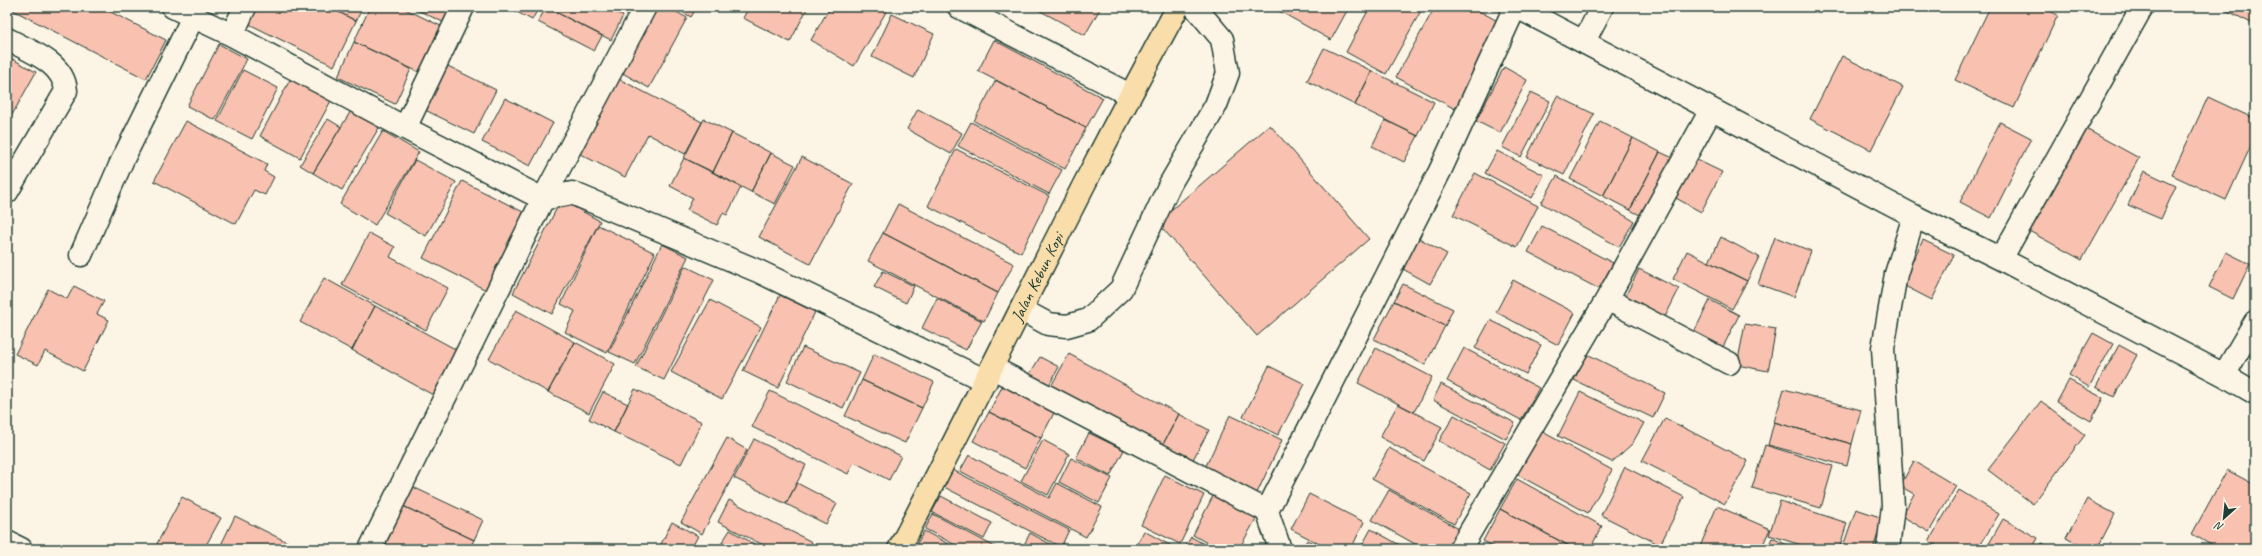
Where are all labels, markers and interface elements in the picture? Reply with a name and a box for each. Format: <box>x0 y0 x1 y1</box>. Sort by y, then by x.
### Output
street label: Jalan Kebun Kopi <box>1006 227 1070 326</box>
north arrow <box>2204 498 2244 538</box>
text: N <box>2211 518 2226 535</box>

